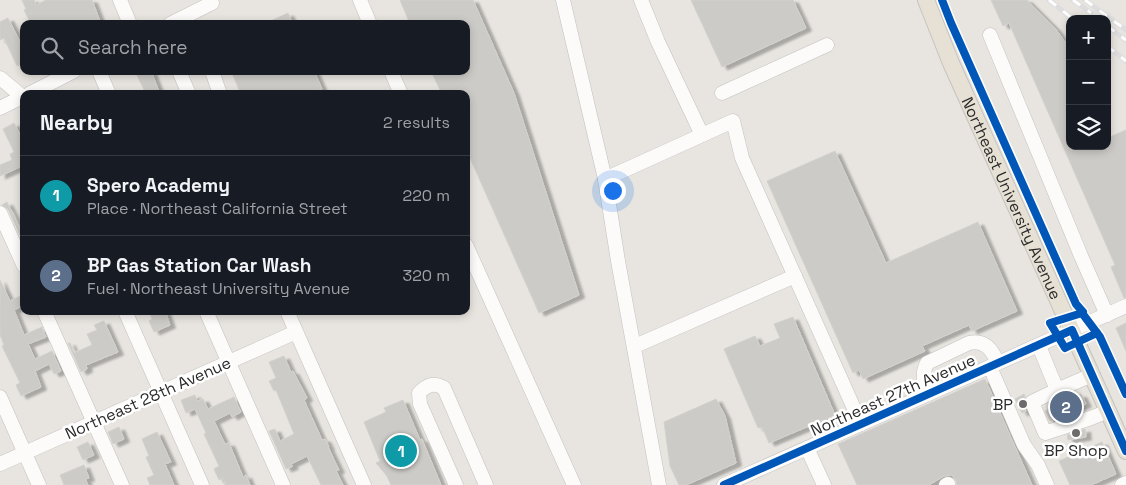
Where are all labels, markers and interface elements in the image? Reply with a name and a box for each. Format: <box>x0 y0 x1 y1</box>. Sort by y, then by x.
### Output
map controls <box>1066 15 1111 150</box>
button: + <box>1066 15 1111 60</box>
search box <box>20 20 470 75</box>
icon: search <box>38 34 66 62</box>
text: Search here <box>78 35 188 60</box>
button: − <box>1066 60 1111 105</box>
street label: Northeast University Avenue <box>957 93 1067 303</box>
button: layers <box>1066 105 1111 150</box>
text: Nearby <box>40 109 113 136</box>
text: 2 results <box>383 112 450 133</box>
text: Spero Academy <box>87 173 230 198</box>
your location <box>600 178 626 204</box>
text: 1 <box>52 185 60 206</box>
text: 220 m <box>403 185 450 206</box>
text: Place · Northeast California Street <box>87 198 348 219</box>
text: BP Gas Station Car Wash <box>87 253 312 278</box>
text: 2 <box>51 265 61 286</box>
text: 320 m <box>403 265 450 286</box>
text: Fuel · Northeast University Avenue <box>87 278 350 299</box>
street label: Northeast 27th Avenue <box>807 349 979 441</box>
street label: Northeast 28th Avenue <box>62 352 234 444</box>
pin: 2 <box>1050 388 1082 426</box>
place label: BP <box>993 394 1013 415</box>
marker: BP <box>1017 398 1029 410</box>
marker: BP Shop <box>1070 427 1082 439</box>
pin: 1 <box>385 432 417 470</box>
place label: BP Shop <box>1044 440 1108 461</box>

